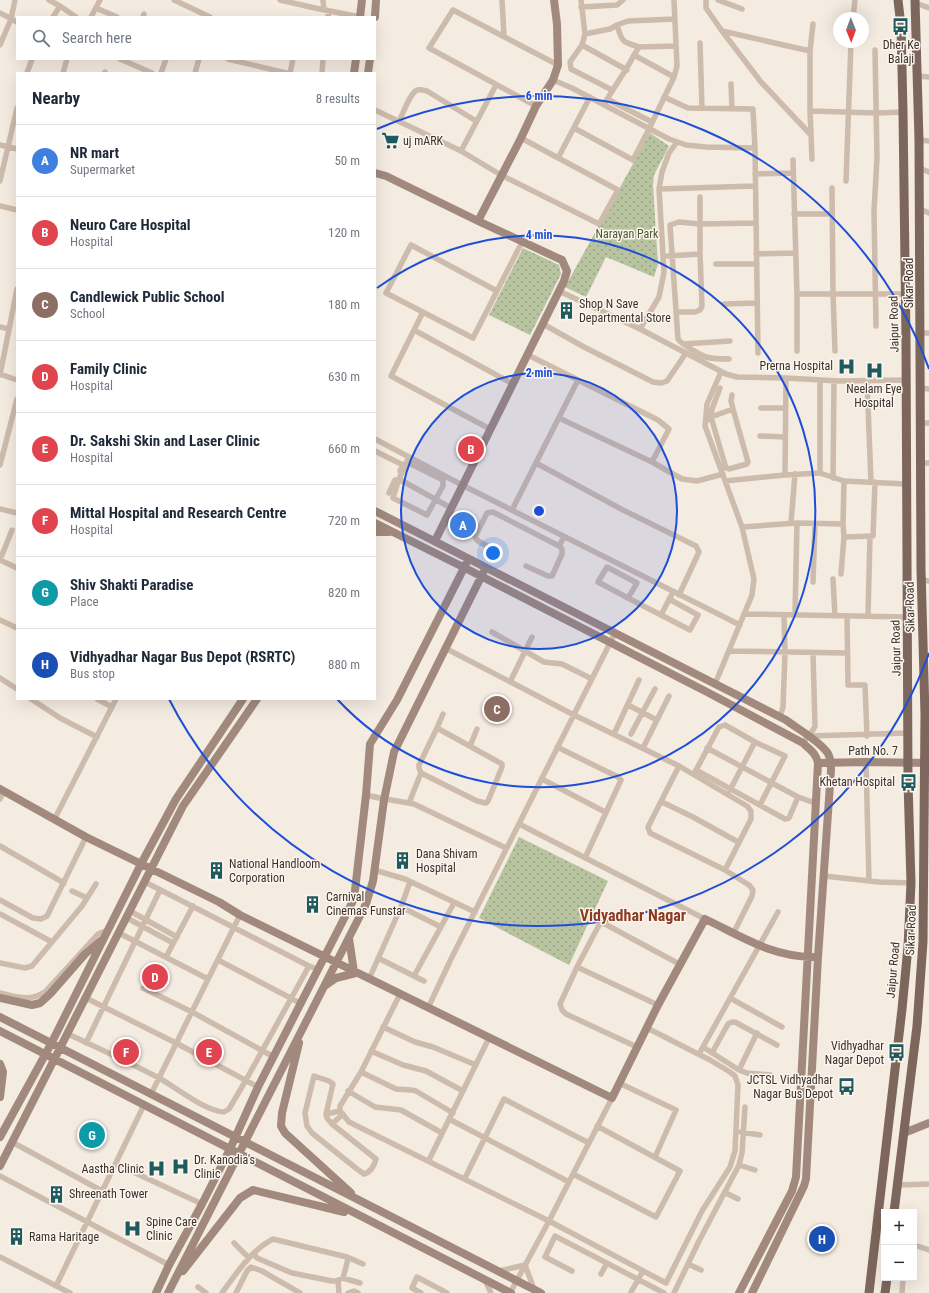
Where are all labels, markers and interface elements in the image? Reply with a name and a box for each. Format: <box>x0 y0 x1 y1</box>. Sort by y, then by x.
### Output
north arrow <box>833 12 869 48</box>
search box <box>16 16 376 60</box>
bus stop icon: Dher Ke Balaji <box>891 16 911 36</box>
icon: search <box>30 27 52 49</box>
text: Search here <box>62 29 132 47</box>
place label: Dher Ke Balaji <box>883 38 920 66</box>
text: Nearby <box>32 88 80 108</box>
text: 6 min <box>526 89 552 103</box>
text: 8 results <box>316 91 360 106</box>
supermarket icon: uj mARK <box>380 131 400 151</box>
place label: uj mARK <box>403 134 444 148</box>
text: NR mart <box>70 144 119 162</box>
text: A <box>41 153 49 168</box>
text: 50 m <box>334 153 360 168</box>
text: Supermarket <box>70 162 135 177</box>
text: Neuro Care Hospital <box>70 216 191 234</box>
text: B <box>41 225 49 240</box>
text: 120 m <box>328 225 360 240</box>
park label: Narayan Park <box>596 227 659 241</box>
text: 4 min <box>526 228 552 242</box>
text: Hospital <box>70 234 113 249</box>
street label: Sikar Road <box>902 258 916 308</box>
text: Candlewick Public School <box>70 288 225 306</box>
street label: Jaipur Road <box>887 296 901 352</box>
text: C <box>41 297 49 312</box>
text: 180 m <box>328 297 360 312</box>
place label: Shop N Save Departmental Store <box>579 297 671 325</box>
building icon: Shop N Save Departmental Store <box>556 301 576 321</box>
text: School <box>70 306 105 321</box>
hospital icon: Prerna Hospital <box>836 356 856 376</box>
place label: Prerna Hospital <box>760 359 833 373</box>
text: Family Clinic <box>70 360 147 378</box>
hospital icon: Neelam Eye Hospital <box>864 360 884 380</box>
text: 2 min <box>526 366 552 380</box>
text: D <box>41 369 49 384</box>
text: 630 m <box>328 369 360 384</box>
text: Hospital <box>70 378 113 393</box>
place label: Neelam Eye Hospital <box>846 382 902 410</box>
text: Dr. Sakshi Skin and Laser Clinic <box>70 432 260 450</box>
pin: B <box>458 434 484 464</box>
text: E <box>42 441 48 456</box>
text: 660 m <box>328 441 360 456</box>
text: Hospital <box>70 450 113 465</box>
text: Mittal Hospital and Research Centre <box>70 504 286 522</box>
centre of rings <box>532 504 546 518</box>
pin: A <box>450 510 476 540</box>
text: F <box>42 513 48 528</box>
text: 720 m <box>328 513 360 528</box>
text: Hospital <box>70 522 113 537</box>
your location <box>483 543 503 563</box>
text: Shiv Shakti Paradise <box>70 576 194 594</box>
street label: Sikar Road <box>903 582 917 632</box>
text: G <box>41 585 49 600</box>
text: 820 m <box>328 585 360 600</box>
text: Place <box>70 594 99 609</box>
street label: Jaipur Road <box>889 620 903 676</box>
text: Vidhyadhar Nagar Bus Depot (RSRTC) <box>70 648 295 666</box>
text: H <box>41 657 49 672</box>
text: 880 m <box>328 657 360 672</box>
text: Bus stop <box>70 666 115 681</box>
pin: C <box>484 694 510 724</box>
street label: Path No. 7 <box>848 744 898 758</box>
bus stop icon: Khetan Hospital <box>898 772 918 792</box>
place label: Khetan Hospital <box>820 775 895 789</box>
place label: Dana Shivam Hospital <box>416 847 478 875</box>
building icon: Dana Shivam Hospital <box>393 851 413 871</box>
place label: National Handloom Corporation <box>229 857 320 885</box>
building icon: National Handloom Corporation <box>206 861 226 881</box>
place label: Carnival Cinemas Funstar <box>326 890 406 918</box>
building icon: Carnival Cinemas Funstar <box>303 894 323 914</box>
street label: Sikar Road <box>903 904 919 956</box>
district label: Vidyadhar Nagar <box>580 906 686 925</box>
street label: Jaipur Road <box>884 941 902 999</box>
pin: D <box>142 962 168 992</box>
pin: F <box>113 1037 139 1067</box>
pin: E <box>196 1037 222 1067</box>
place label: Vidhyadhar Nagar Depot <box>825 1039 884 1067</box>
bus stop icon: Vidhyadhar Nagar Depot <box>887 1043 907 1063</box>
place label: JCTSL Vidhyadhar Nagar Bus Depot <box>747 1073 833 1101</box>
bus stop icon: JCTSL Vidhyadhar Nagar Bus Depot <box>836 1077 856 1097</box>
pin: G <box>79 1120 105 1150</box>
place label: Dr. Kanodia's Clinic <box>194 1153 255 1181</box>
hospital icon: Dr. Kanodia's Clinic <box>171 1157 191 1177</box>
hospital icon: Aastha Clinic <box>147 1159 167 1179</box>
place label: Aastha Clinic <box>82 1162 144 1176</box>
building icon: Shreenath Tower <box>46 1184 66 1204</box>
place label: Shreenath Tower <box>69 1187 148 1201</box>
map controls <box>881 1209 917 1281</box>
button: + <box>881 1209 917 1245</box>
place label: Spine Care Clinic <box>146 1215 197 1243</box>
hospital icon: Spine Care Clinic <box>123 1219 143 1239</box>
pin: H <box>809 1224 835 1254</box>
building icon: Rama Haritage <box>6 1227 26 1247</box>
place label: Rama Haritage <box>29 1230 99 1244</box>
button: − <box>881 1245 917 1281</box>

